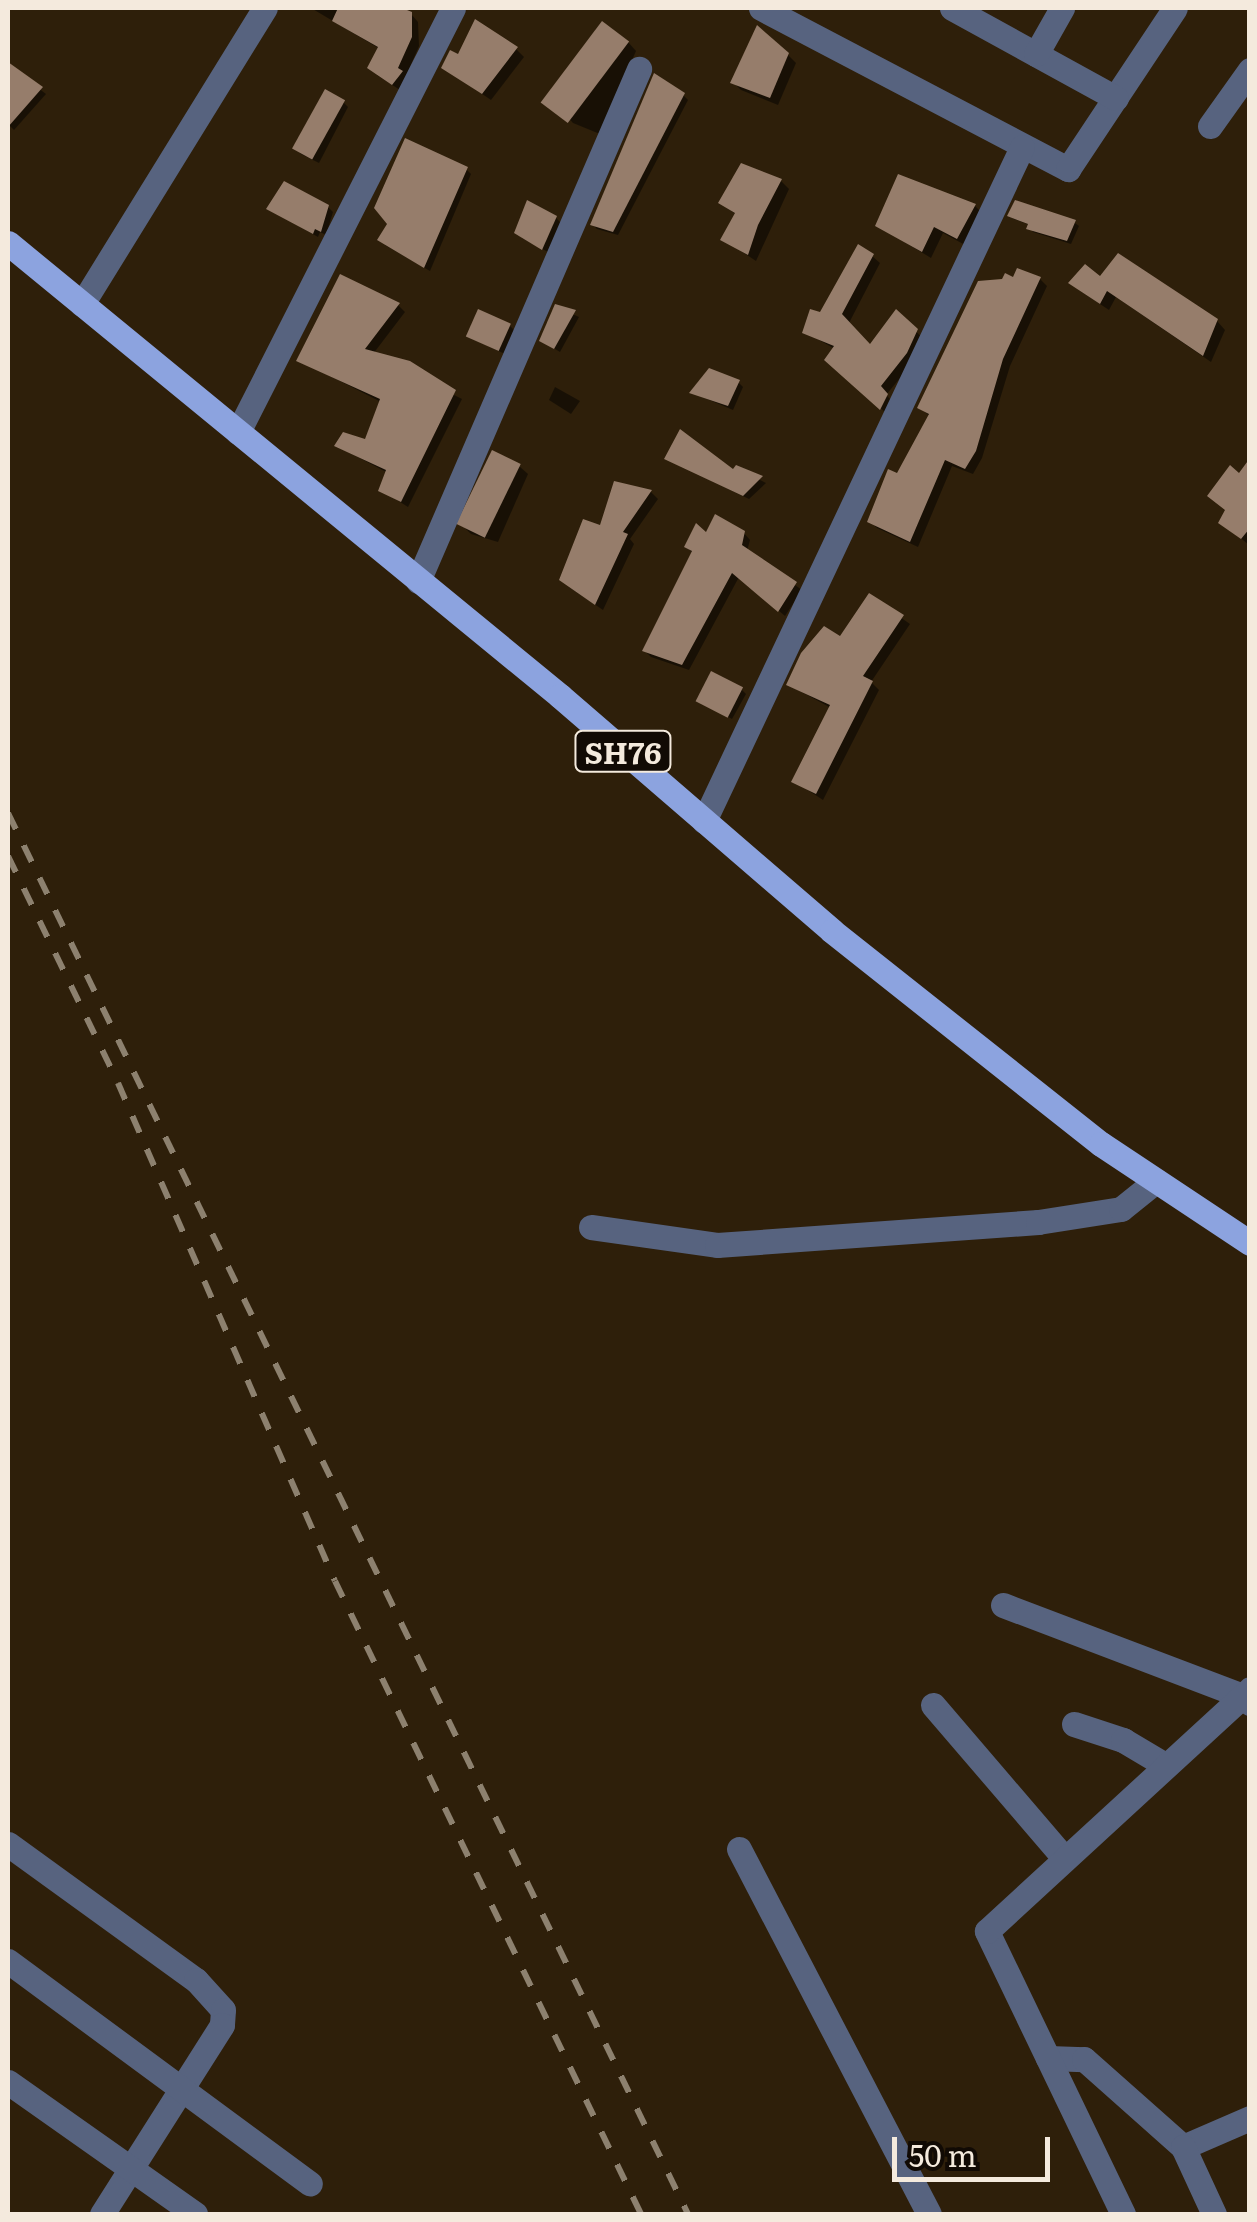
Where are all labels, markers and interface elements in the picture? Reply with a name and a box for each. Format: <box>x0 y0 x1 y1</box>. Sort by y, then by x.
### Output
road number: SH76 <box>573 726 673 776</box>
scale bar <box>897 2117 1054 2179</box>
text: 50 m <box>909 2132 977 2176</box>

